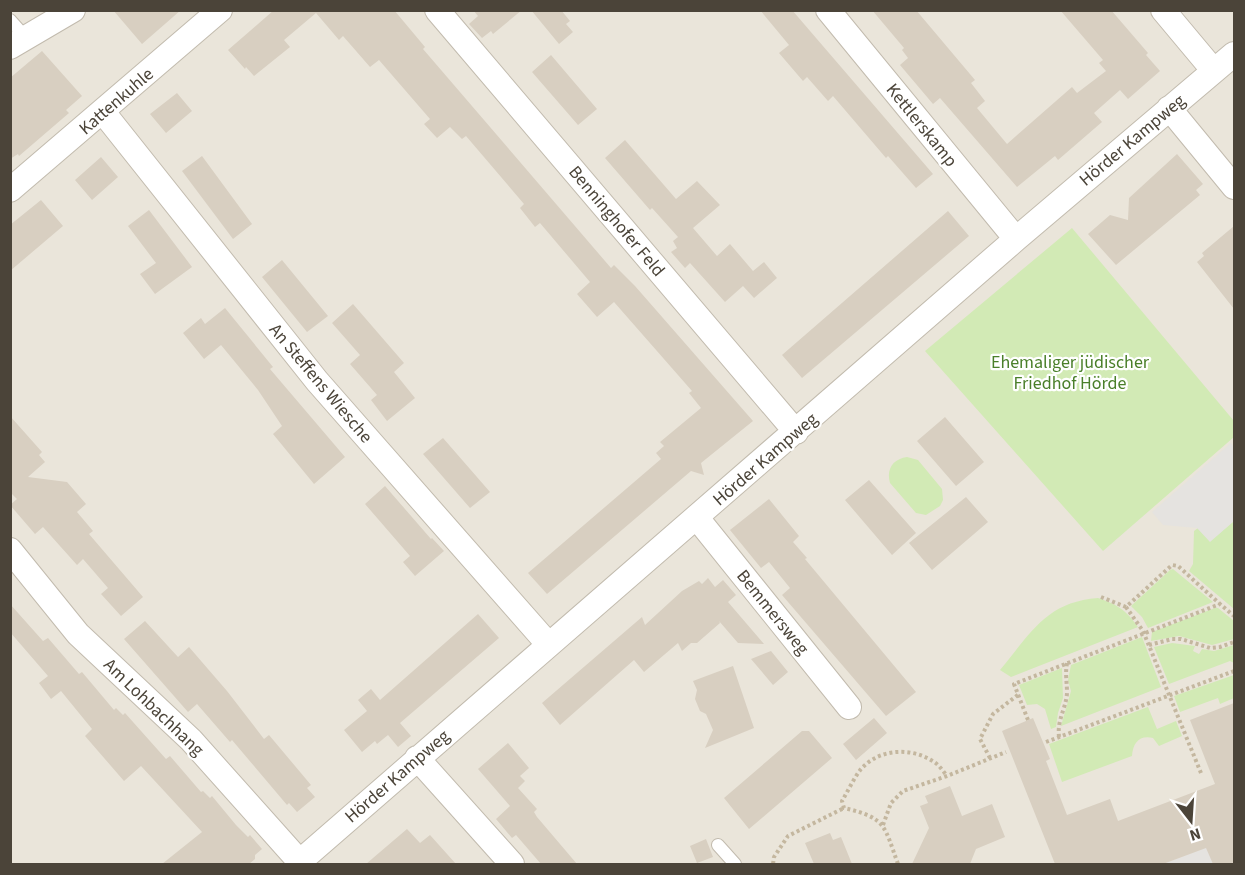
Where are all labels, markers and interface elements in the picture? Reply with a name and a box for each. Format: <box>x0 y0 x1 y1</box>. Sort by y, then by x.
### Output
street label: Kattenkuhle <box>74 62 159 141</box>
street label: Kettlerskamp <box>880 78 963 172</box>
street label: Hörder Kampweg <box>1074 89 1191 192</box>
street label: Benninghofer Feld <box>563 160 671 282</box>
street label: An Steffens Wiesche <box>263 318 378 449</box>
park label: Ehemaliger jüdischer Friedhof Hörde <box>991 350 1150 396</box>
street label: Hörder Kampweg <box>708 407 823 512</box>
street label: Bemmersweg <box>731 565 815 660</box>
street label: Am Lohbachhang <box>98 653 209 762</box>
street label: Hörder Kampweg <box>340 724 455 829</box>
north arrow <box>1161 791 1221 851</box>
text: N <box>1187 822 1203 846</box>

